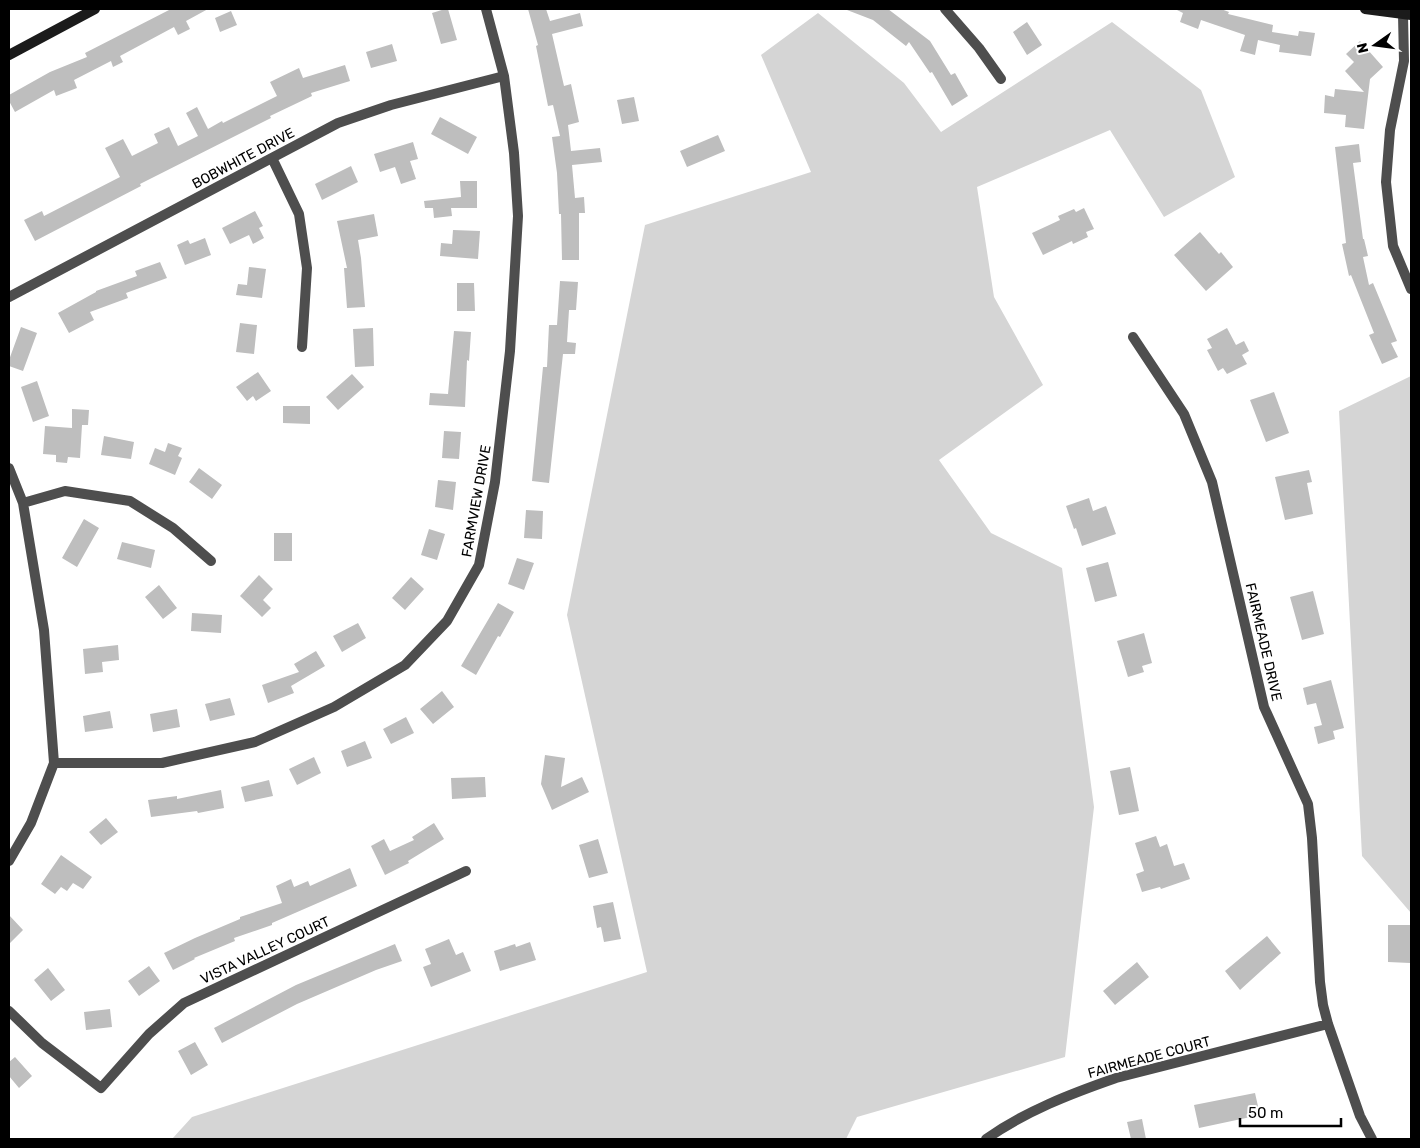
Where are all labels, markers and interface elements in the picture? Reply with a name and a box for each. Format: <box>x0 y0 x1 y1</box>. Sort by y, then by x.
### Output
north arrow <box>1350 20 1400 70</box>
text: N <box>1353 41 1372 55</box>
street label: BOBWHITE DRIVE <box>189 124 297 193</box>
street label: FARMVIEW DRIVE <box>458 444 495 558</box>
street label: FAIRMEADE DRIVE <box>1242 581 1285 703</box>
street label: VISTA VALLEY COURT <box>198 913 333 988</box>
street label: FAIRMEADE COURT <box>1086 1033 1212 1082</box>
scale bar <box>1240 1096 1341 1128</box>
text: 50 m <box>1248 1104 1283 1122</box>

